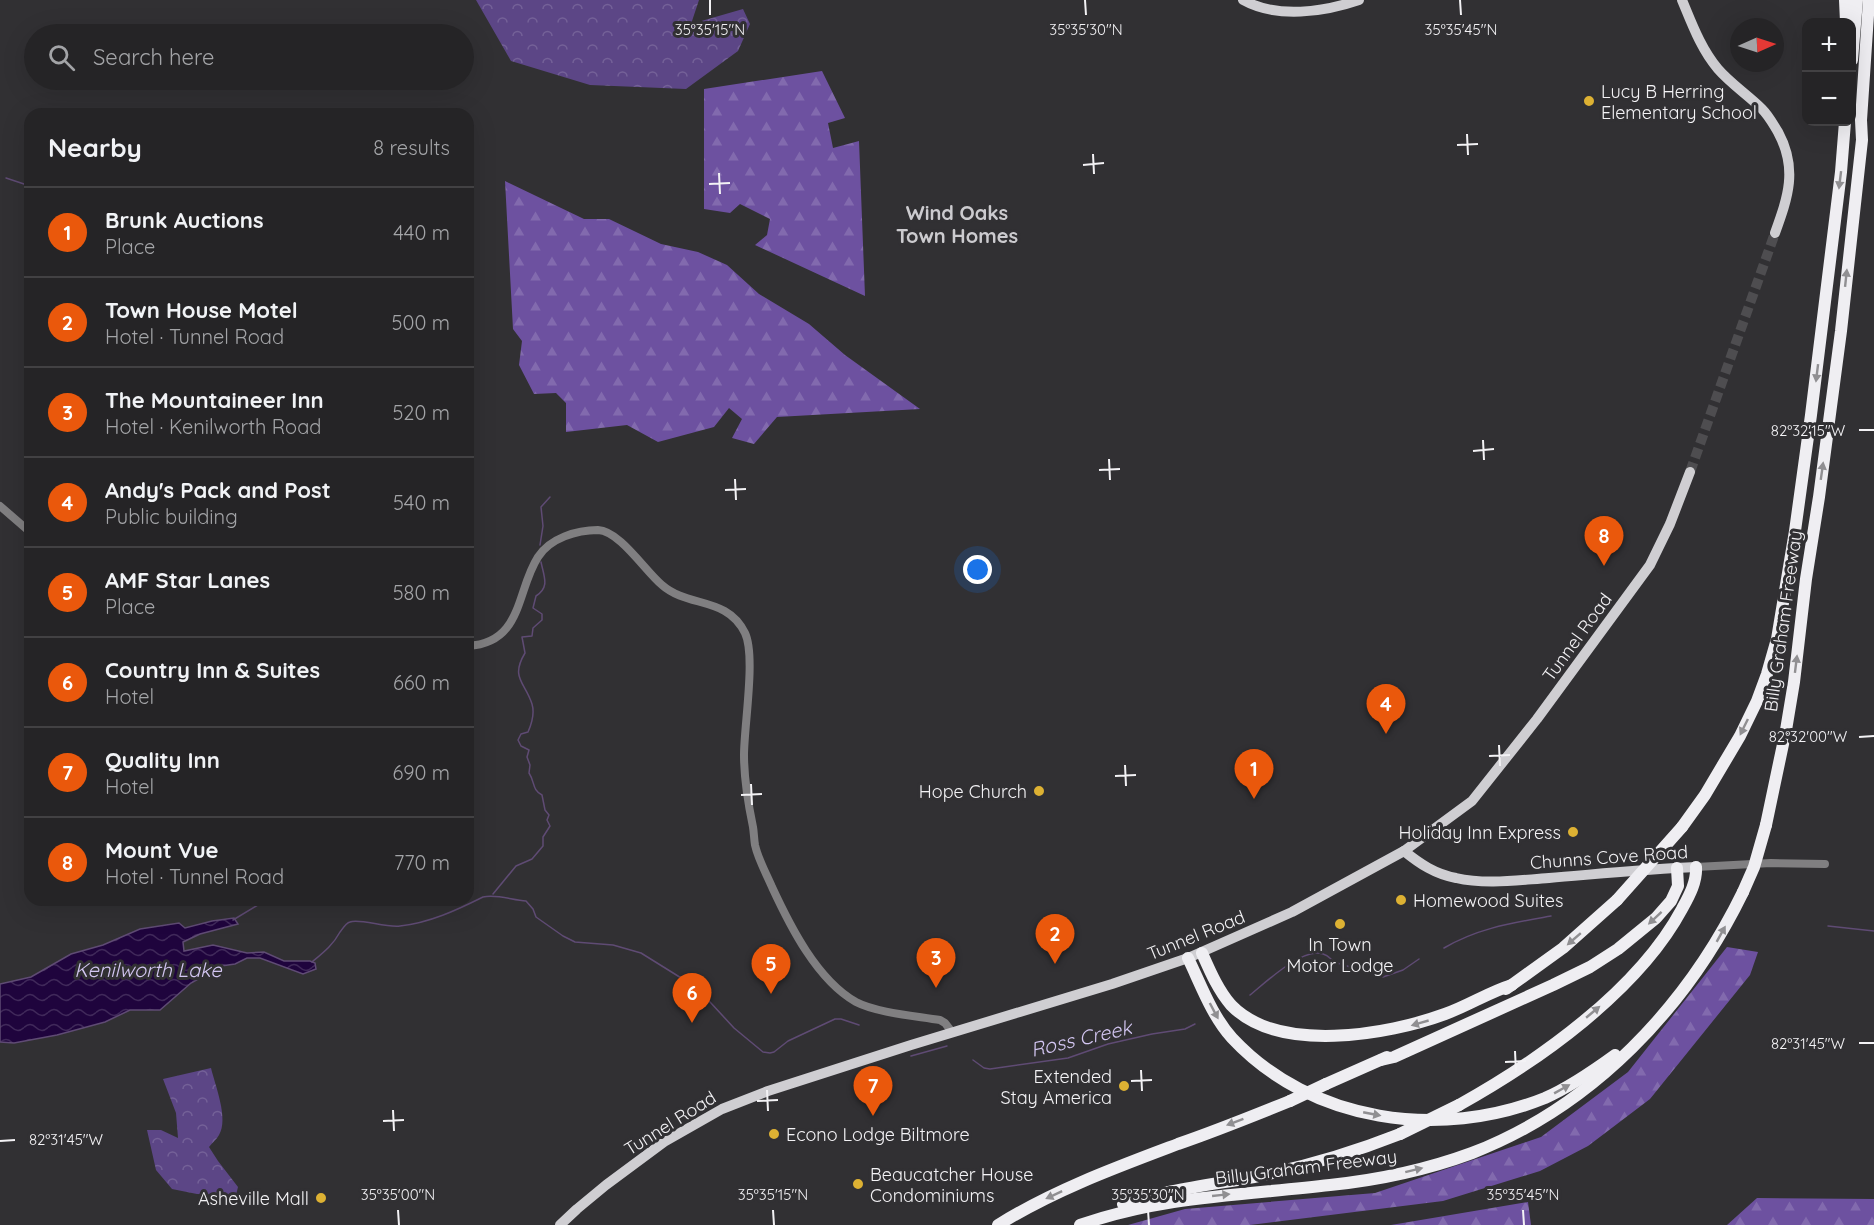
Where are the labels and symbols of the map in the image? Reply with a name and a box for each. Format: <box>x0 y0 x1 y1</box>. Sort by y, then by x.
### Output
north arrow <box>1730 18 1784 72</box>
text: 35°35'15"N <box>675 20 745 39</box>
text: 35°35'30"N <box>1049 20 1123 39</box>
text: 35°35'45"N <box>1425 20 1497 39</box>
place label: Lucy B Herring Elementary School <box>1601 80 1757 124</box>
marker: Lucy B Herring Elementary School <box>1582 94 1596 108</box>
one-way arrow <box>1835 170 1845 189</box>
district label: Wind Oaks Town Homes <box>896 200 1018 248</box>
one-way arrow <box>1842 268 1851 287</box>
one-way arrow <box>1812 364 1821 383</box>
text: 82°32'15"W <box>1771 421 1846 440</box>
one-way arrow <box>1818 462 1827 481</box>
pin: 8 <box>1584 516 1624 566</box>
street label: Billy Graham Freeway <box>1759 529 1807 713</box>
your location <box>963 555 992 584</box>
street label: Tunnel Road <box>1537 588 1617 686</box>
one-way arrow <box>1791 655 1801 674</box>
pin: 4 <box>1366 684 1406 734</box>
one-way arrow <box>1740 719 1749 736</box>
text: 82°32'00"W <box>1769 727 1848 746</box>
pin: 1 <box>1234 750 1274 799</box>
place label: Hope Church <box>919 780 1027 803</box>
marker: Hope Church <box>1032 784 1046 798</box>
place label: Holiday Inn Express <box>1399 821 1561 844</box>
marker: Holiday Inn Express <box>1566 825 1580 839</box>
street label: Chunns Cove Road <box>1529 840 1689 874</box>
place label: Homewood Suites <box>1413 889 1563 912</box>
marker: Homewood Suites <box>1394 893 1408 907</box>
street label: Tunnel Road <box>1144 905 1248 965</box>
one-way arrow <box>1648 911 1663 925</box>
pin: 2 <box>1036 914 1074 964</box>
marker: In Town Motor Lodge <box>1333 917 1347 931</box>
one-way arrow <box>1716 925 1726 942</box>
one-way arrow <box>1567 932 1582 945</box>
place label: In Town Motor Lodge <box>1287 933 1393 977</box>
pin: 3 <box>916 938 956 988</box>
pin: 5 <box>752 944 790 994</box>
water label: Kenilworth Lake <box>74 957 222 982</box>
pin: 6 <box>672 974 712 1023</box>
one-way arrow <box>1209 1003 1219 1020</box>
one-way arrow <box>1585 1006 1600 1019</box>
water label: Ross Creek <box>1028 1014 1136 1062</box>
one-way arrow <box>1410 1019 1428 1028</box>
text: 82°31'45"W <box>1771 1034 1846 1053</box>
place label: Extended Stay America <box>1000 1065 1112 1109</box>
pin: 7 <box>854 1066 892 1116</box>
marker: Extended Stay America <box>1117 1079 1131 1093</box>
one-way arrow <box>1553 1084 1570 1094</box>
street label: Tunnel Road <box>620 1086 720 1160</box>
one-way arrow <box>1363 1110 1382 1119</box>
one-way arrow <box>1226 1118 1244 1128</box>
place label: Econo Lodge Biltmore <box>786 1123 970 1146</box>
marker: Econo Lodge Biltmore <box>767 1127 781 1141</box>
text: 82°31'45"W <box>29 1130 104 1149</box>
street label: Billy Graham Freeway <box>1214 1144 1398 1190</box>
place label: Beaucatcher House Condominiums <box>870 1163 1033 1207</box>
one-way arrow <box>1404 1165 1423 1175</box>
marker: Beaucatcher House Condominiums <box>851 1177 865 1191</box>
text: 35°35'00"N <box>361 1185 435 1204</box>
text: 35°35'15"N <box>738 1185 808 1204</box>
text: 35°35'30"N <box>1111 1185 1185 1204</box>
text: 35°35'45"N <box>1487 1185 1559 1204</box>
place label: Asheville Mall <box>198 1187 309 1210</box>
marker: Asheville Mall <box>314 1191 328 1205</box>
one-way arrow <box>1046 1191 1063 1200</box>
one-way arrow <box>1211 1191 1230 1200</box>

